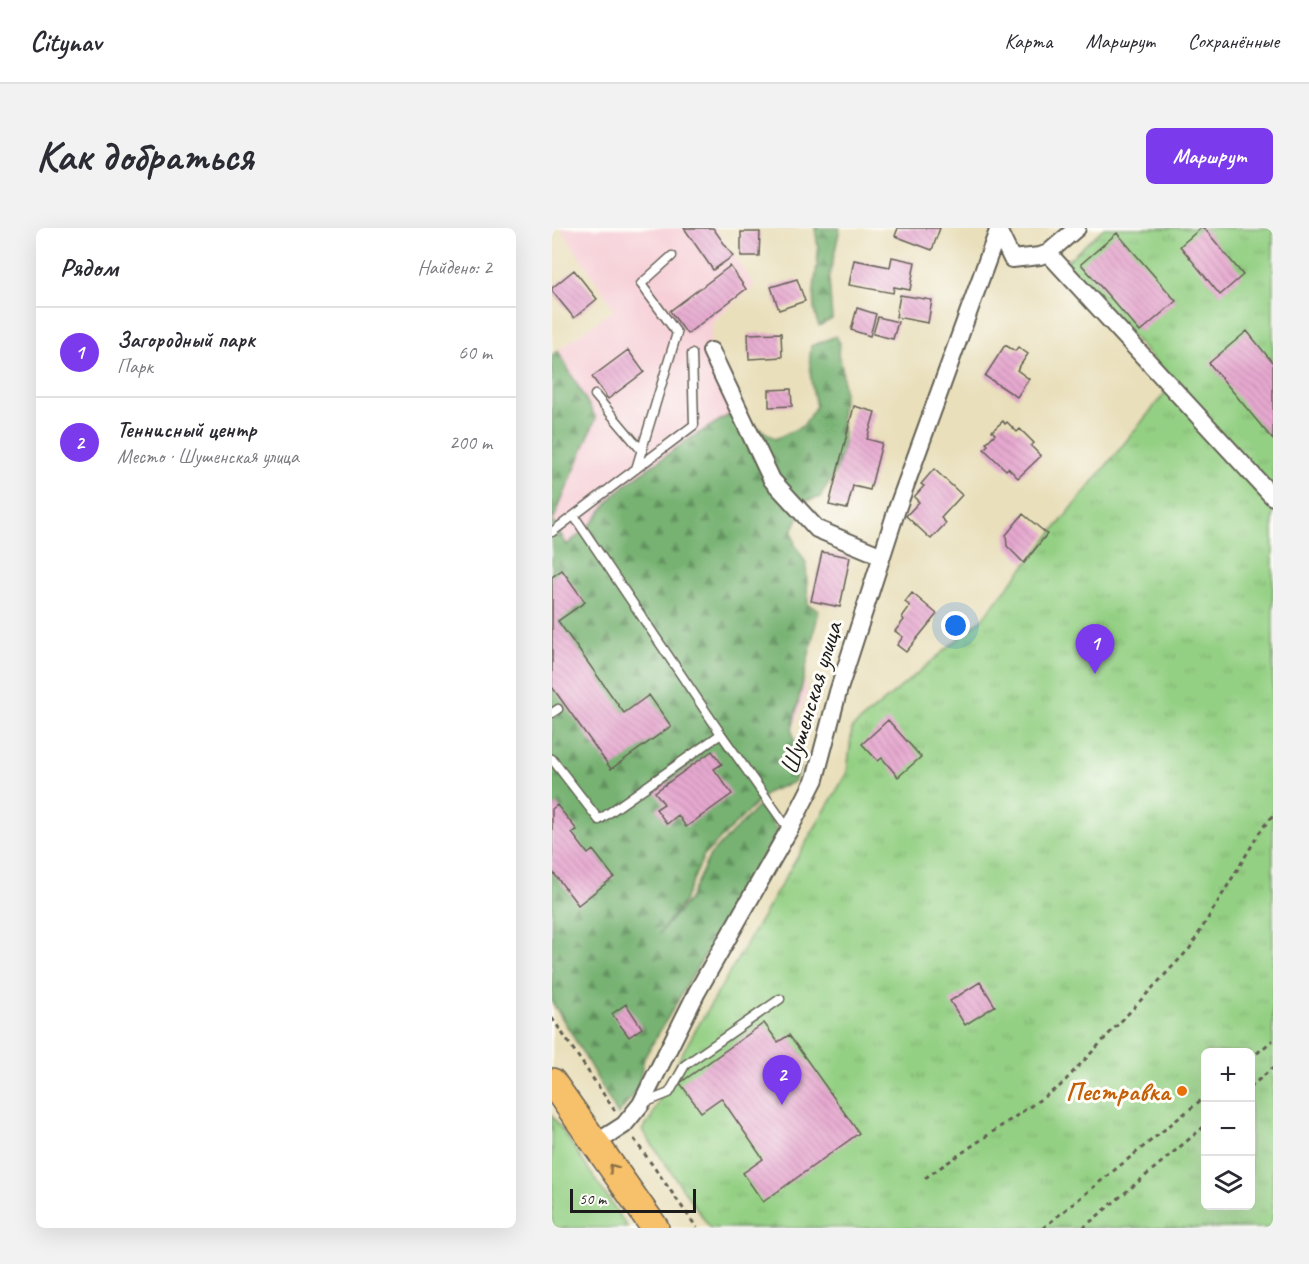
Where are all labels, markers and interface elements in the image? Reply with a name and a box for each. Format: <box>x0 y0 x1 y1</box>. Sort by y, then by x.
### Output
text: Citynav <box>30 24 101 59</box>
text: Карта <box>1004 28 1053 54</box>
text: Маршрут <box>1086 28 1155 54</box>
text: Сохранённые <box>1188 28 1279 54</box>
button: Маршрут <box>1146 128 1273 184</box>
text: Как добраться <box>36 130 253 183</box>
text: Рядом <box>60 251 118 284</box>
text: Найдено: 2 <box>417 255 492 280</box>
text: Загородный парк <box>117 326 255 354</box>
text: 1 <box>75 340 84 365</box>
text: 60 m <box>458 340 492 365</box>
text: Парк <box>117 354 153 379</box>
text: Теннисный центр <box>117 416 256 444</box>
text: 2 <box>75 430 84 455</box>
text: 200 m <box>449 430 492 455</box>
text: Место · Шушенская улица <box>117 444 299 469</box>
your location <box>941 611 970 640</box>
street label: Шушенская улица <box>772 616 850 778</box>
pin: 1 <box>1076 624 1114 674</box>
map controls <box>1201 1048 1255 1210</box>
button: + <box>1201 1048 1255 1102</box>
pin: 2 <box>762 1056 802 1105</box>
place label: Пестравка <box>1066 1075 1173 1108</box>
marker: Пестравка <box>1175 1084 1189 1098</box>
button: − <box>1201 1102 1255 1156</box>
button: layers <box>1201 1156 1255 1210</box>
one-way arrow <box>609 1164 620 1175</box>
scale bar <box>570 1186 696 1214</box>
text: 50 m <box>579 1189 606 1209</box>

